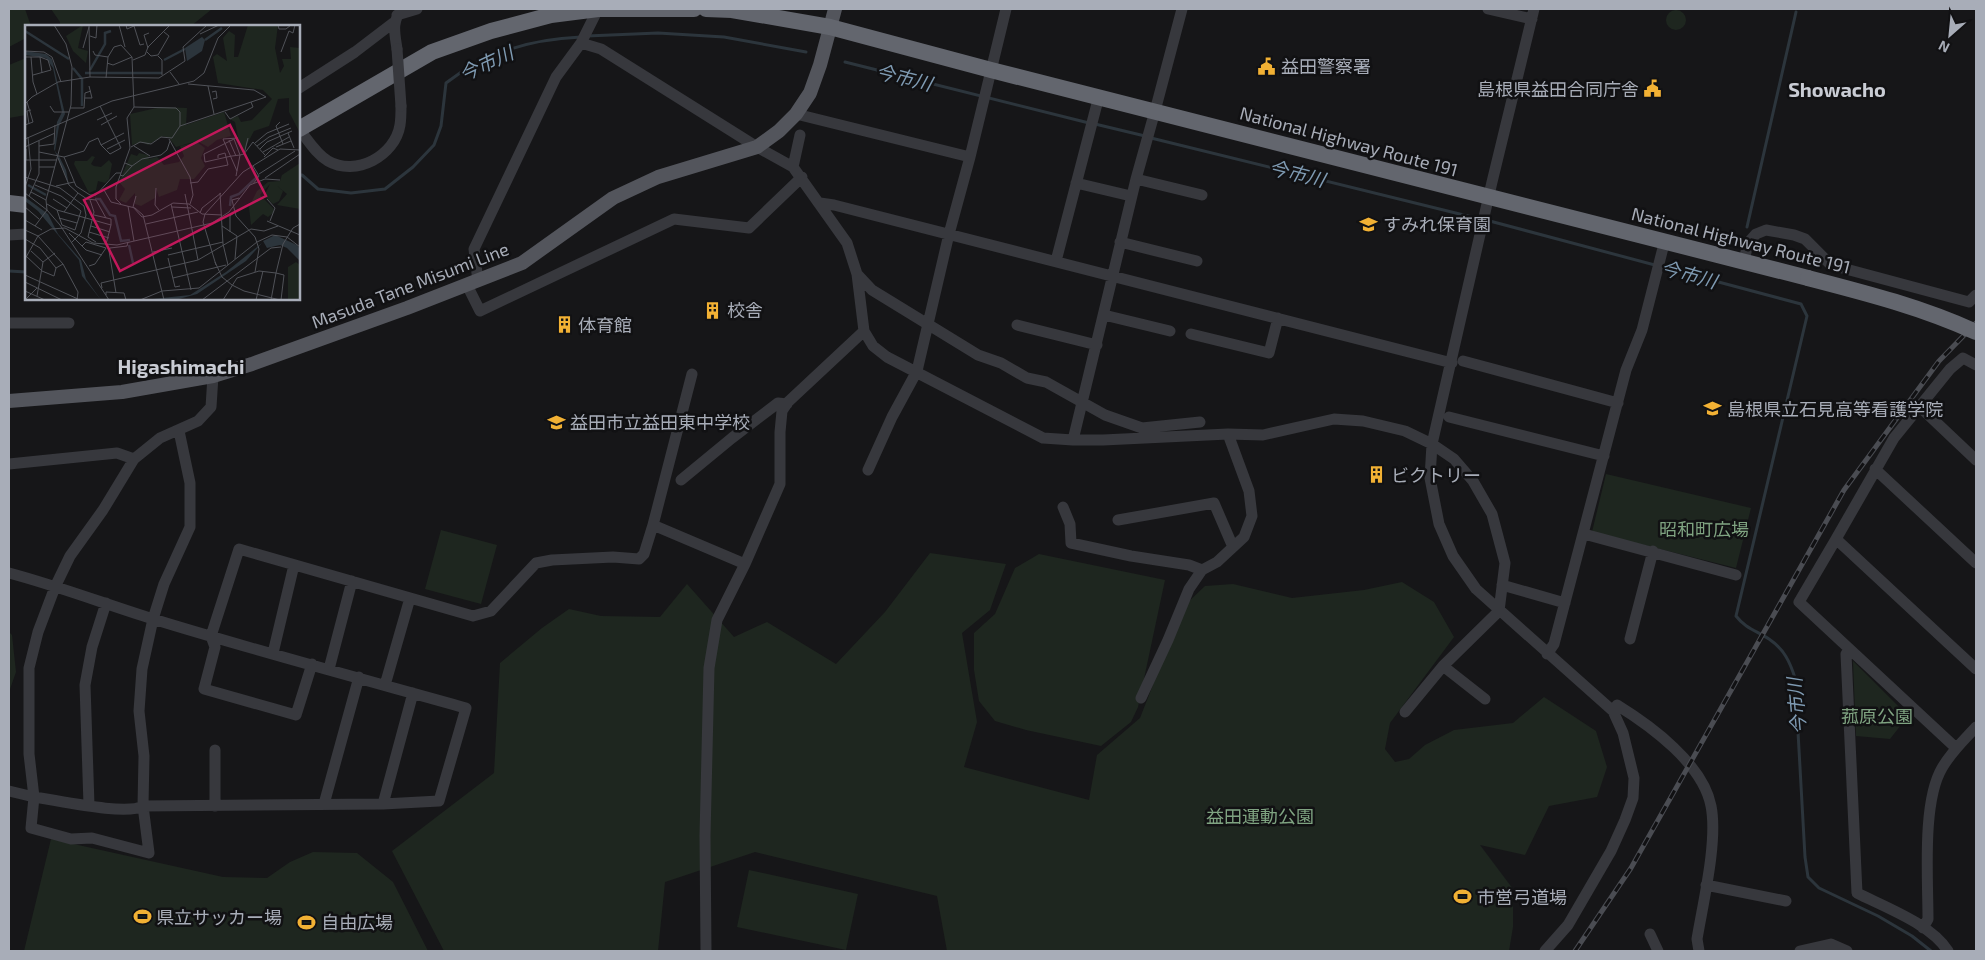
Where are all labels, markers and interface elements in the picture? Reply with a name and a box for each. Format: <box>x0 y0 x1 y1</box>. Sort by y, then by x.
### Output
north arrow <box>1925 10 1975 60</box>
inset map <box>25 25 300 300</box>
text: N <box>1936 37 1952 57</box>
water label: 今市川 <box>455 40 518 85</box>
place label: 益田警察署 <box>1281 55 1371 77</box>
public building icon: 益田警察署 <box>1257 56 1277 76</box>
water label: 今市川 <box>874 59 936 96</box>
district label: Showacho <box>1788 77 1886 101</box>
place label: 島根県益田合同庁舎 <box>1477 78 1639 100</box>
public building icon: 島根県益田合同庁舎 <box>1643 79 1663 99</box>
street label: National Highway Route 191 <box>1238 101 1460 181</box>
water label: 今市川 <box>1267 155 1329 192</box>
street label: National Highway Route 191 <box>1629 202 1853 278</box>
place label: すみれ保育園 <box>1383 213 1491 235</box>
school or university icon: すみれ保育園 <box>1359 214 1379 234</box>
street label: Masuda Tane Misumi Line <box>308 237 512 333</box>
water label: 今市川 <box>1658 256 1721 293</box>
place label: 校舎 <box>727 299 763 321</box>
building icon: 校舎 <box>703 300 723 320</box>
place label: 体育館 <box>578 314 632 336</box>
building icon: 体育館 <box>554 315 574 335</box>
district label: Higashimachi <box>117 354 245 378</box>
place label: 島根県立石見高等看護学院 <box>1727 398 1943 420</box>
school or university icon: 島根県立石見高等看護学院 <box>1703 399 1723 419</box>
place label: 益田市立益田東中学校 <box>570 411 750 433</box>
school or university icon: 益田市立益田東中学校 <box>546 412 566 432</box>
place label: ビクトリー <box>1391 464 1481 486</box>
building icon: ビクトリー <box>1367 465 1387 485</box>
park label: 昭和町広場 <box>1659 518 1749 540</box>
water label: 今市川 <box>1782 675 1810 735</box>
park label: 菰原公園 <box>1841 705 1913 727</box>
park label: 益田運動公園 <box>1206 805 1314 827</box>
place label: 市営弓道場 <box>1477 886 1567 908</box>
sports icon: 市営弓道場 <box>1453 887 1473 907</box>
place label: 県立サッカー場 <box>156 906 282 928</box>
sports icon: 県立サッカー場 <box>132 907 152 927</box>
place label: 自由広場 <box>321 911 393 933</box>
sports icon: 自由広場 <box>297 912 317 932</box>

